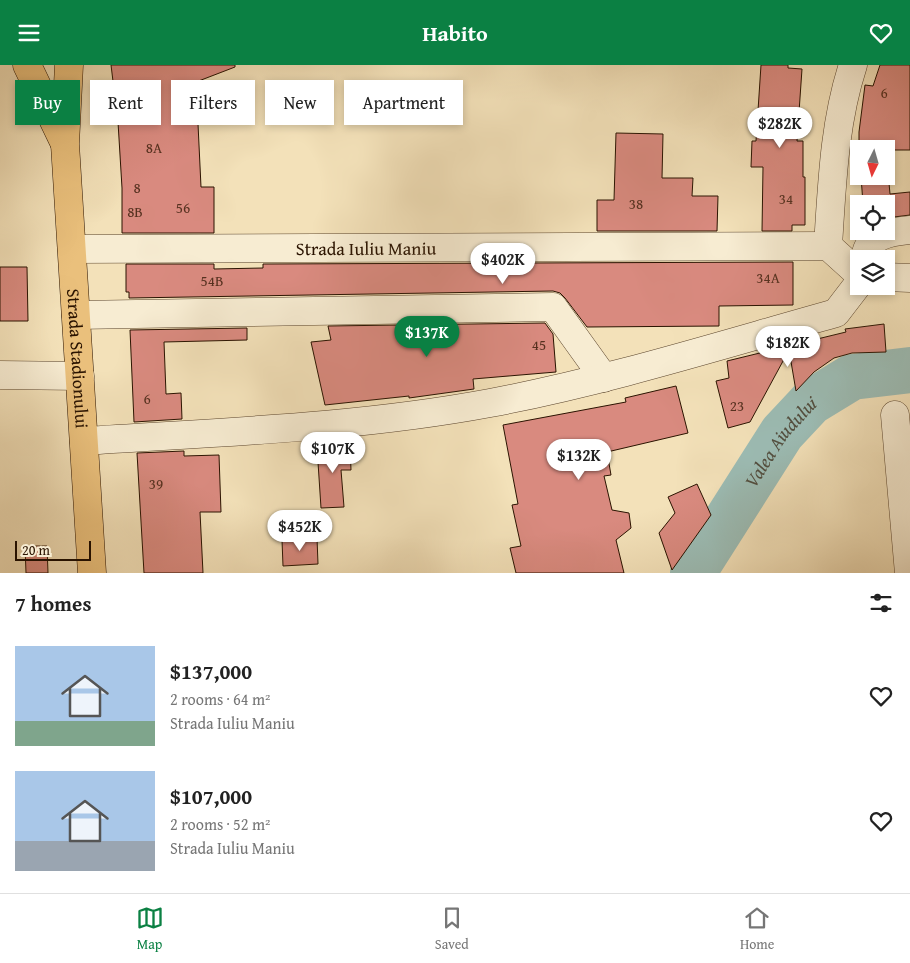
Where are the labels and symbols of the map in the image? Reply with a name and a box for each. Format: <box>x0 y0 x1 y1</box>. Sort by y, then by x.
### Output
house number: 6 <box>880 82 888 103</box>
pin: $282K <box>745 107 815 149</box>
house number: 8A <box>146 137 162 158</box>
north arrow <box>850 140 895 185</box>
house number: 8 <box>133 177 141 198</box>
house number: 34 <box>779 188 793 209</box>
house number: 38 <box>629 193 643 214</box>
house number: 56 <box>176 197 190 218</box>
house number: 8B <box>127 201 143 222</box>
street label: Strada Iuliu Maniu <box>296 234 436 262</box>
pin: $402K <box>468 243 538 285</box>
house number: 34A <box>756 267 780 288</box>
house number: 54B <box>201 270 223 291</box>
street label: Strada Stadionului <box>61 288 96 429</box>
pin: $137K <box>392 315 462 358</box>
pin: $182K <box>753 325 823 368</box>
house number: 45 <box>532 334 546 355</box>
house number: 6 <box>143 388 151 409</box>
water label: Valea Aiudului <box>737 388 821 493</box>
house number: 23 <box>730 395 744 416</box>
pin: $107K <box>298 431 368 474</box>
pin: $132K <box>544 439 614 481</box>
house number: 39 <box>149 473 163 494</box>
pin: $452K <box>265 509 335 552</box>
scale bar <box>15 538 91 561</box>

